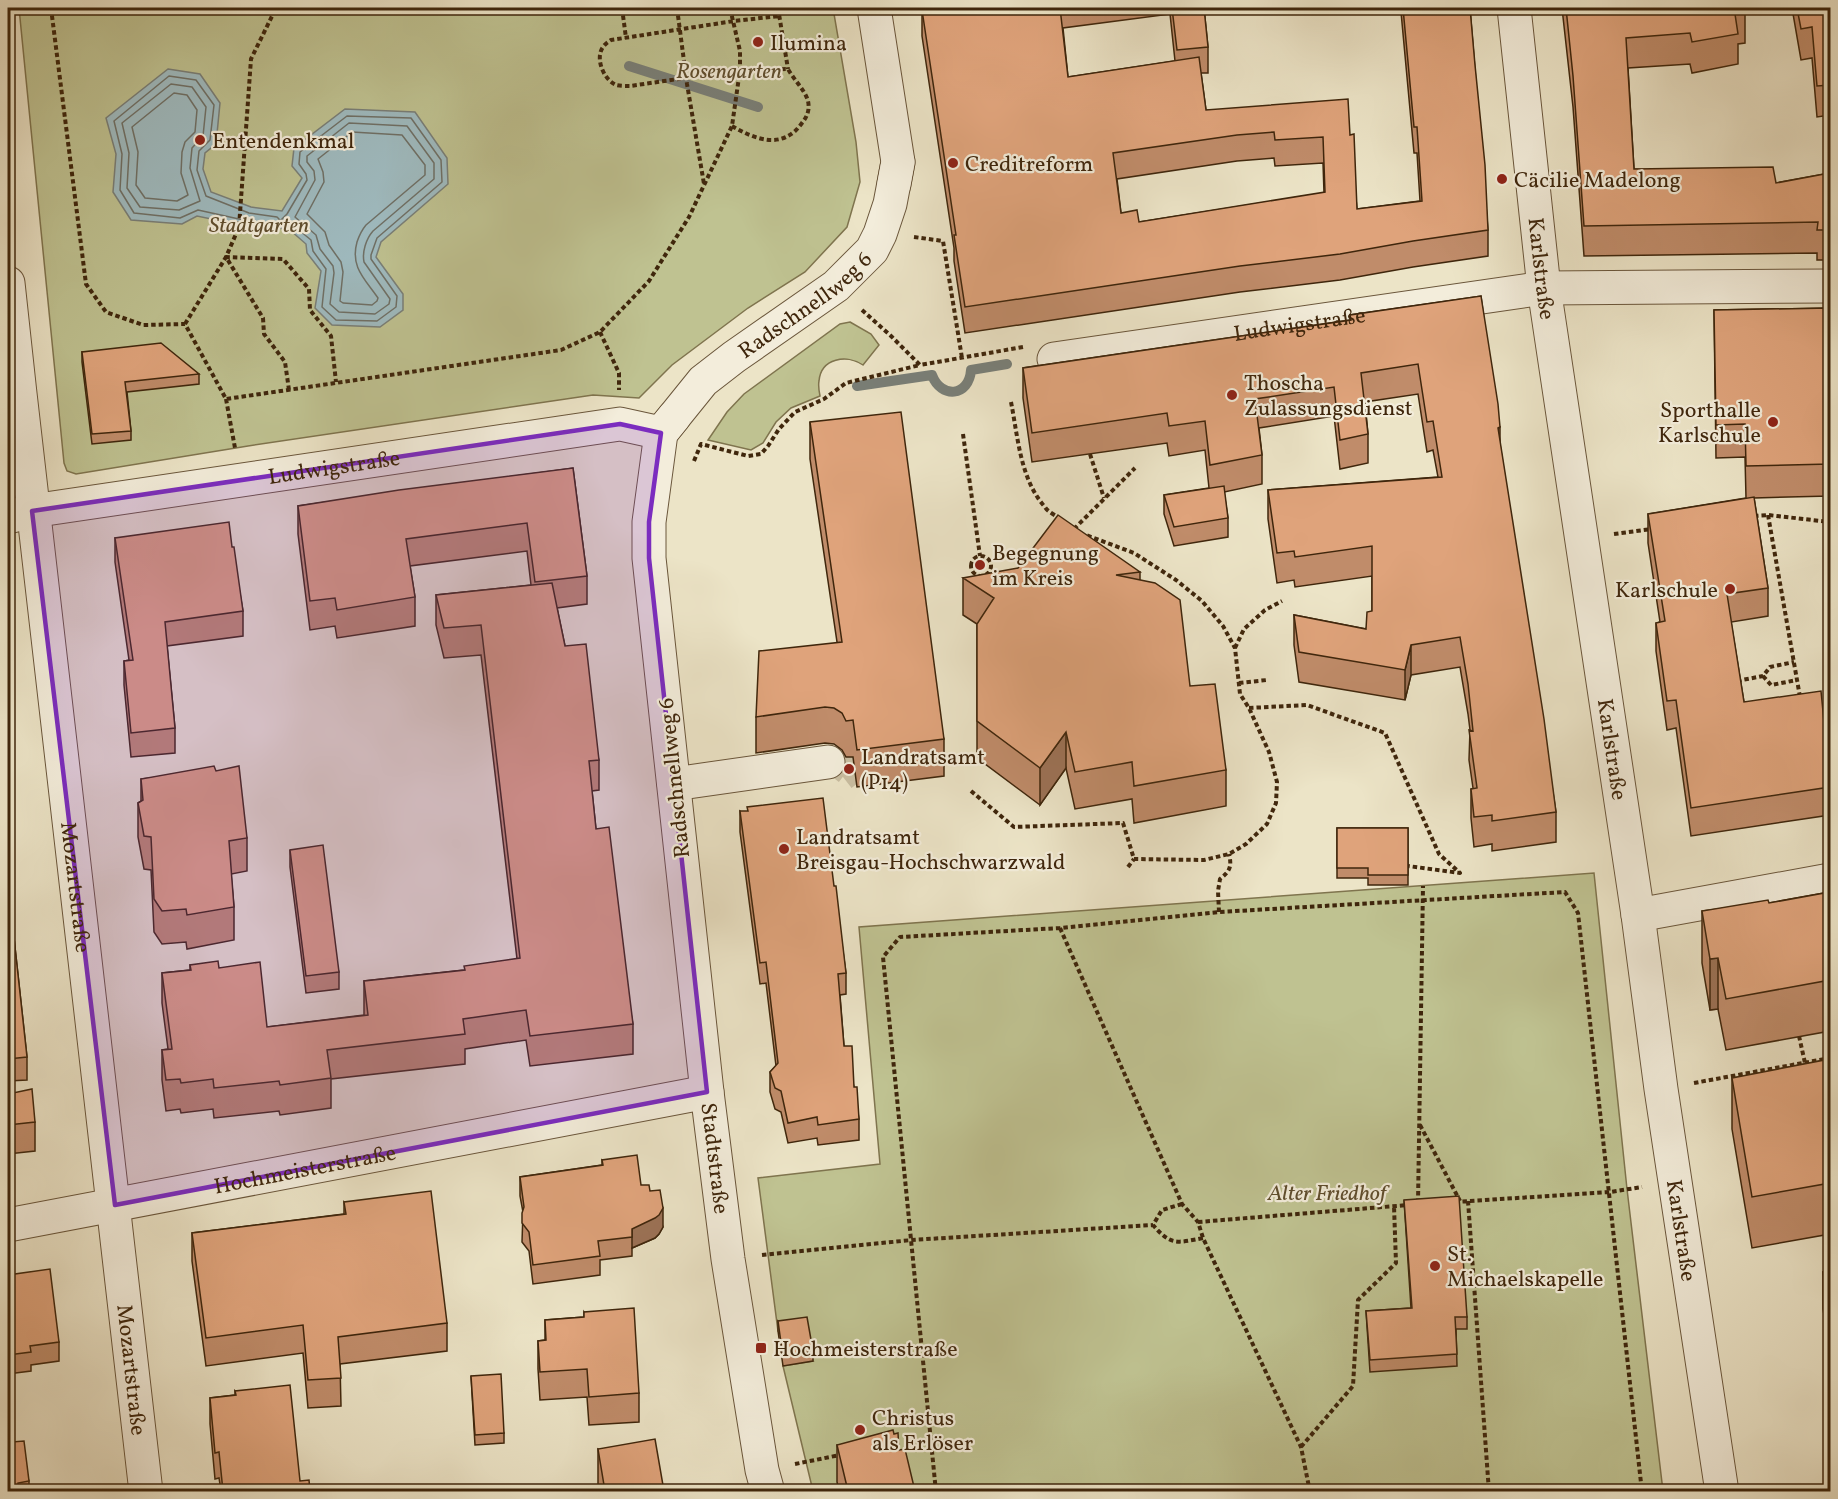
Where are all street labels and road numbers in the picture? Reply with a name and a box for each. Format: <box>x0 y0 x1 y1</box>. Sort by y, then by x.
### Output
street label: Karlstraße <box>1519 216 1562 322</box>
street label: Radschnellweg 6 <box>733 245 880 367</box>
street label: Ludwigstraße <box>1232 301 1368 351</box>
street label: Ludwigstraße <box>266 444 402 494</box>
street label: Radschnellweg 6 <box>652 696 699 859</box>
street label: Karlstraße <box>1588 697 1634 803</box>
street label: Mozartstraße <box>51 820 97 955</box>
street label: Stadtstraße <box>691 1101 736 1216</box>
street label: Hochmeisterstraße <box>211 1139 399 1204</box>
street label: Karlstraße <box>1657 1178 1703 1284</box>
street label: Mozartstraße <box>107 1303 153 1437</box>

